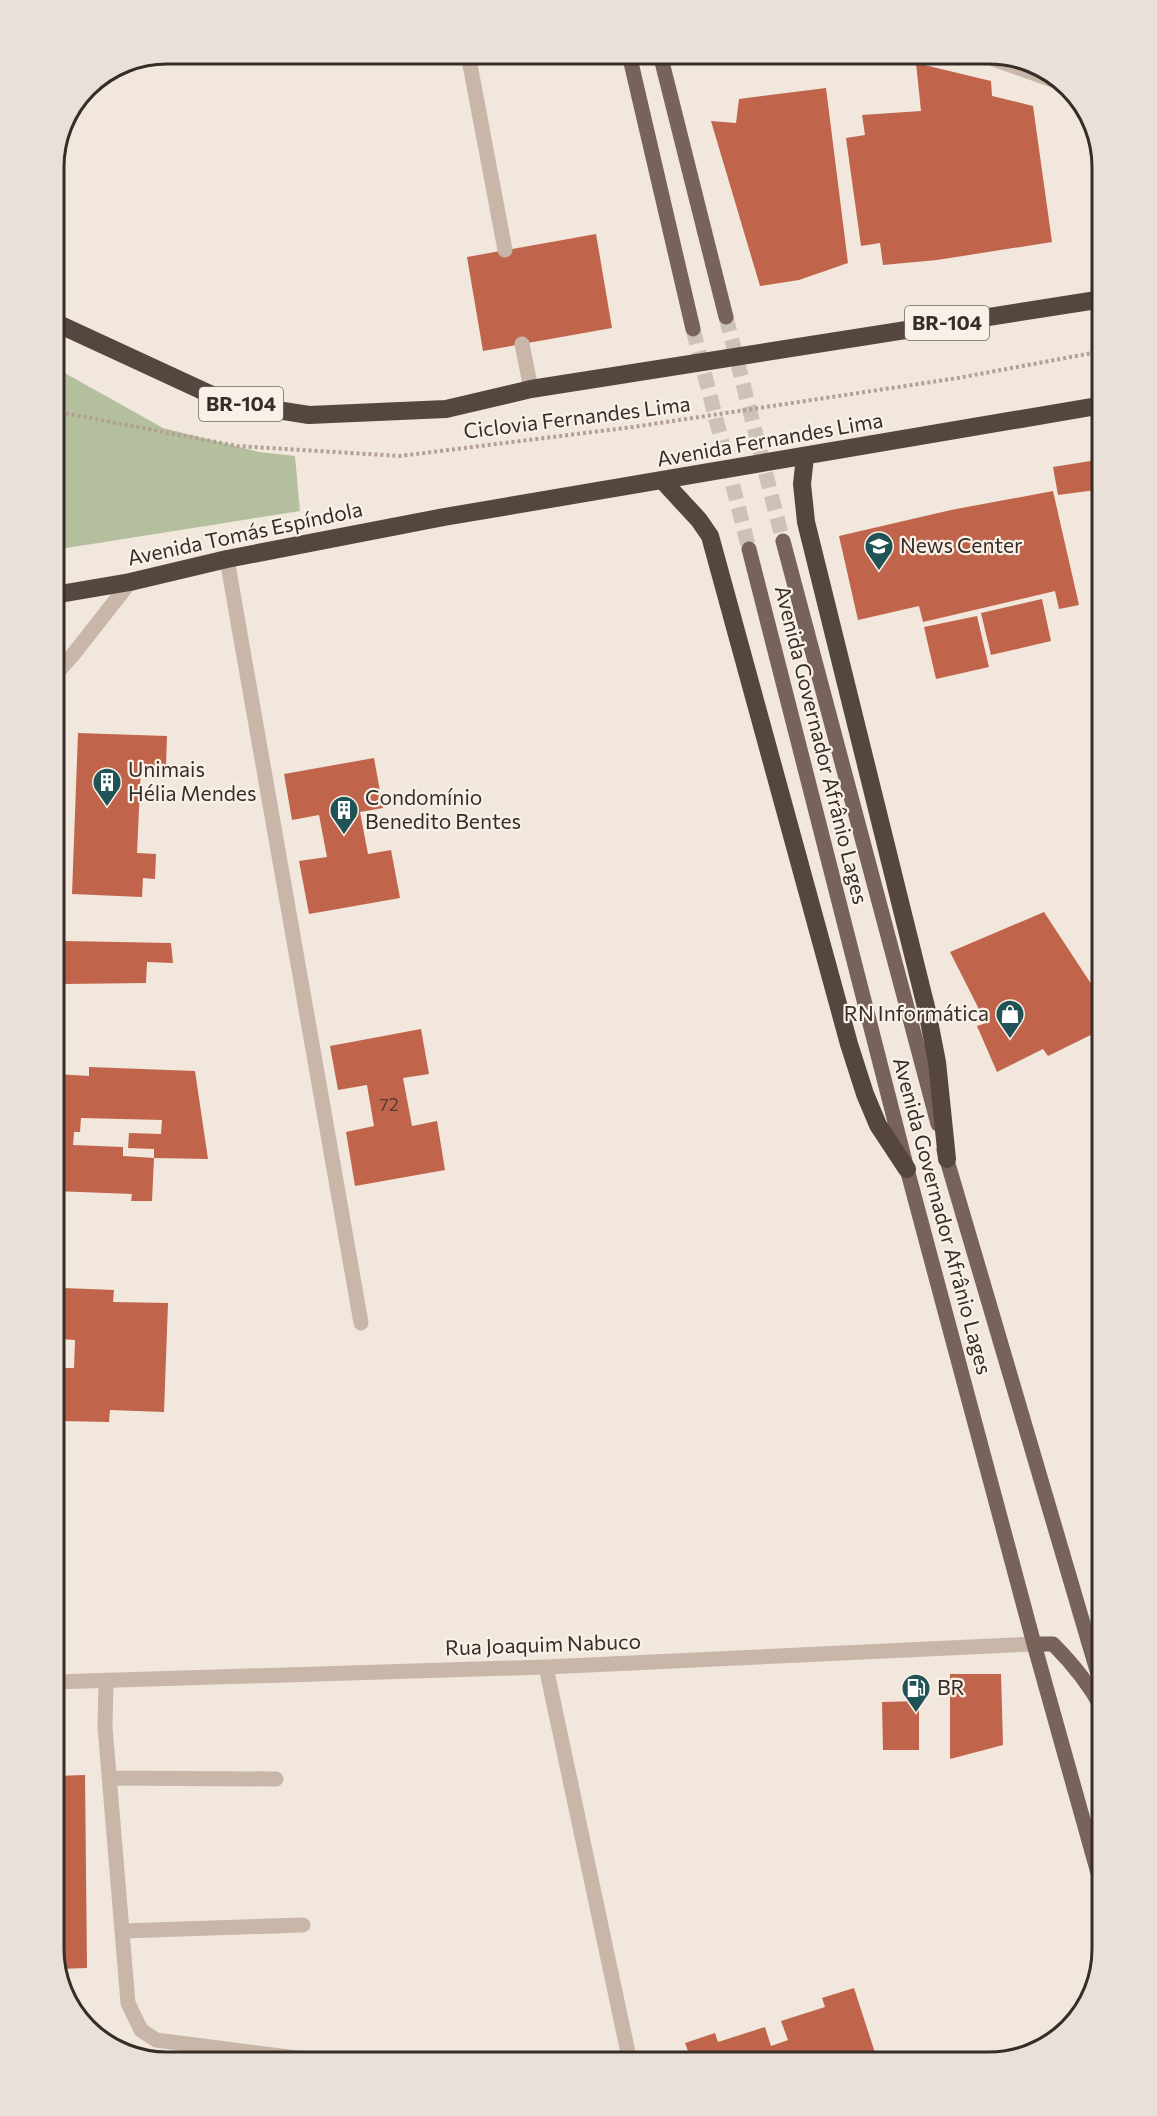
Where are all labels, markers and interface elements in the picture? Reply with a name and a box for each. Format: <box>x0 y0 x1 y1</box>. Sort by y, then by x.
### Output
road number: BR-104 <box>905 306 989 340</box>
road number: BR-104 <box>199 387 283 421</box>
street label: Ciclovia Fernandes Lima <box>462 390 692 443</box>
street label: Avenida Fernandes Lima <box>655 406 885 471</box>
street label: Avenida Tomás Espíndola <box>125 495 365 570</box>
school or university icon: News Center <box>863 530 895 572</box>
place label: News Center <box>900 532 1022 557</box>
street label: Avenida Governador Afrânio Lages <box>771 583 874 907</box>
place label: Unimais Hélia Mendes <box>128 756 256 805</box>
building icon: Unimais Hélia Mendes <box>91 766 123 808</box>
place label: Condomínio Benedito Bentes <box>365 784 521 833</box>
building icon: Condomínio Benedito Bentes <box>328 794 360 836</box>
shop icon: RN Informática <box>994 998 1026 1040</box>
place label: RN Informática <box>844 1000 989 1025</box>
street label: Avenida Governador Afrânio Lages <box>889 1054 998 1377</box>
house number: 72 <box>379 1093 399 1115</box>
street label: Rua Joaquim Nabuco <box>445 1628 641 1659</box>
fuel station icon: BR <box>900 1672 932 1714</box>
place label: BR <box>937 1674 965 1699</box>

